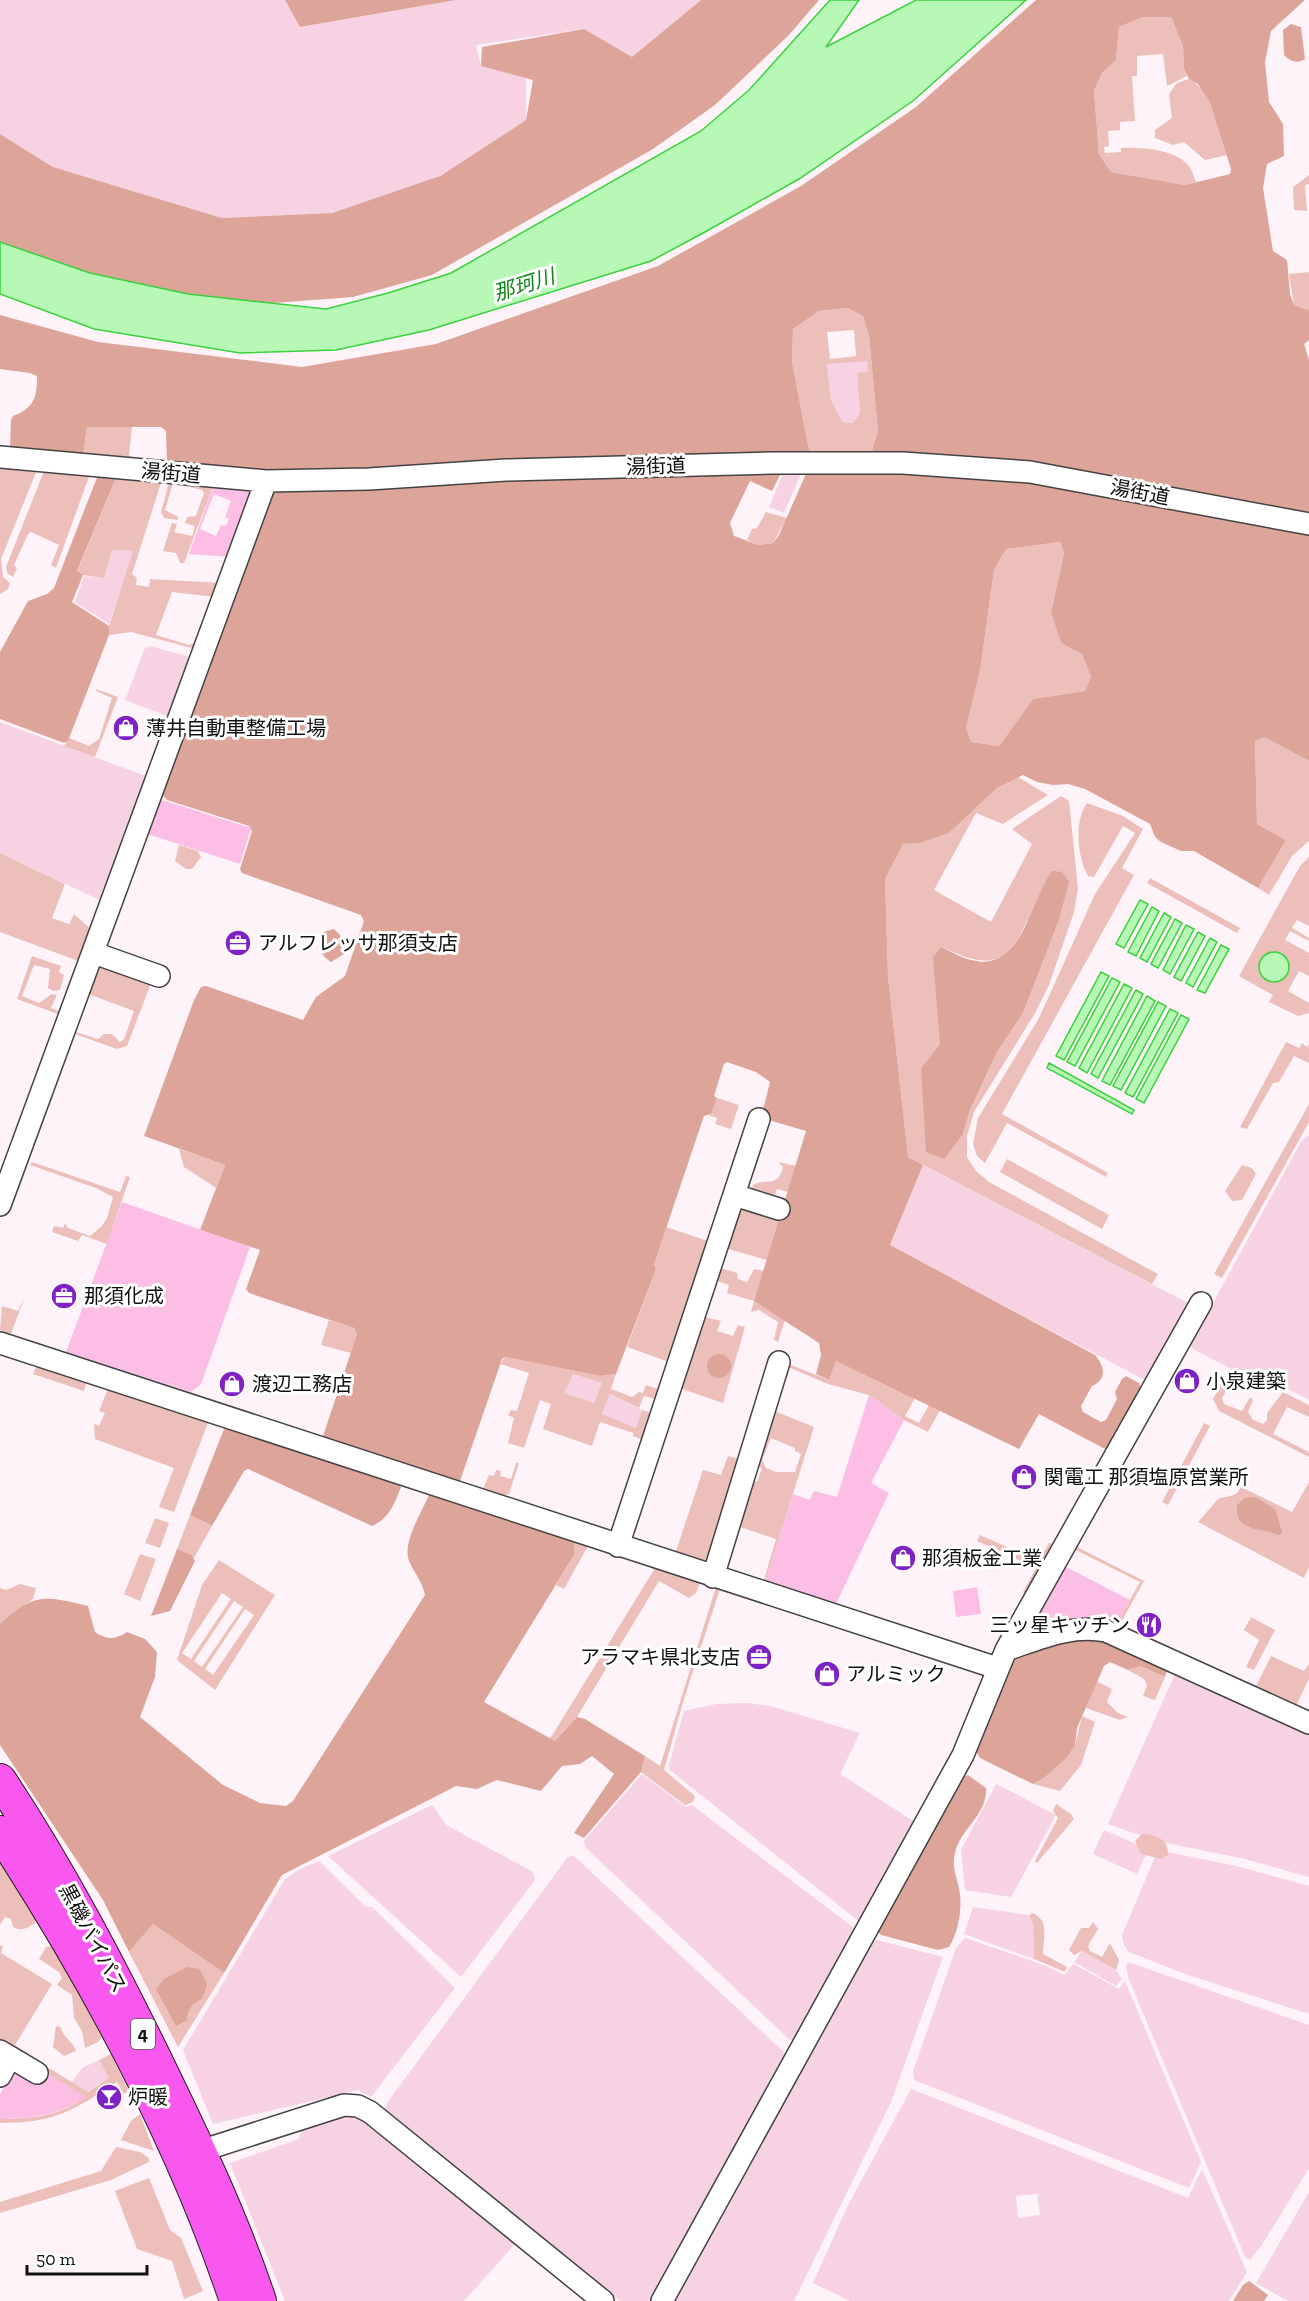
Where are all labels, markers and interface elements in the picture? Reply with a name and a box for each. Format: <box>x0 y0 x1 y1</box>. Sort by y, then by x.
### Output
water label: 那珂川 <box>490 263 560 306</box>
street label: 湯街道 <box>626 453 686 479</box>
street label: 湯街道 <box>140 458 202 488</box>
street label: 湯街道 <box>1108 474 1172 510</box>
shop icon: 薄井自動車整備工場 <box>111 713 141 743</box>
place label: 薄井自動車整備工場 <box>146 716 326 740</box>
office icon: アルフレッサ那須支店 <box>223 928 253 958</box>
place label: アルフレッサ那須支店 <box>258 931 458 955</box>
office icon: 那須化成 <box>49 1281 79 1311</box>
place label: 那須化成 <box>84 1284 164 1308</box>
shop icon: 小泉建築 <box>1172 1366 1202 1396</box>
shop icon: 渡辺工務店 <box>217 1369 247 1399</box>
place label: 小泉建築 <box>1206 1369 1286 1393</box>
place label: 渡辺工務店 <box>252 1372 352 1396</box>
shop icon: 関電工 那須塩原営業所 <box>1009 1462 1039 1492</box>
place label: 関電工 那須塩原営業所 <box>1044 1465 1249 1489</box>
shop icon: 那須板金工業 <box>888 1543 918 1573</box>
place label: 那須板金工業 <box>922 1546 1042 1570</box>
restaurant icon: 三ッ星キッチン <box>1134 1610 1164 1640</box>
place label: 三ッ星キッチン <box>990 1613 1130 1637</box>
office icon: アラマキ県北支店 <box>744 1642 774 1672</box>
place label: アラマキ県北支店 <box>580 1645 740 1669</box>
shop icon: アルミック <box>812 1659 842 1689</box>
place label: アルミック <box>846 1662 946 1686</box>
street label: 黒磯バイパス <box>54 1880 132 1996</box>
road number: 4 <box>131 2019 155 2049</box>
bar icon: 炉暖 <box>94 2082 124 2112</box>
place label: 炉暖 <box>128 2085 168 2109</box>
scale bar <box>27 2238 147 2276</box>
text: 50 m <box>36 2248 76 2270</box>

